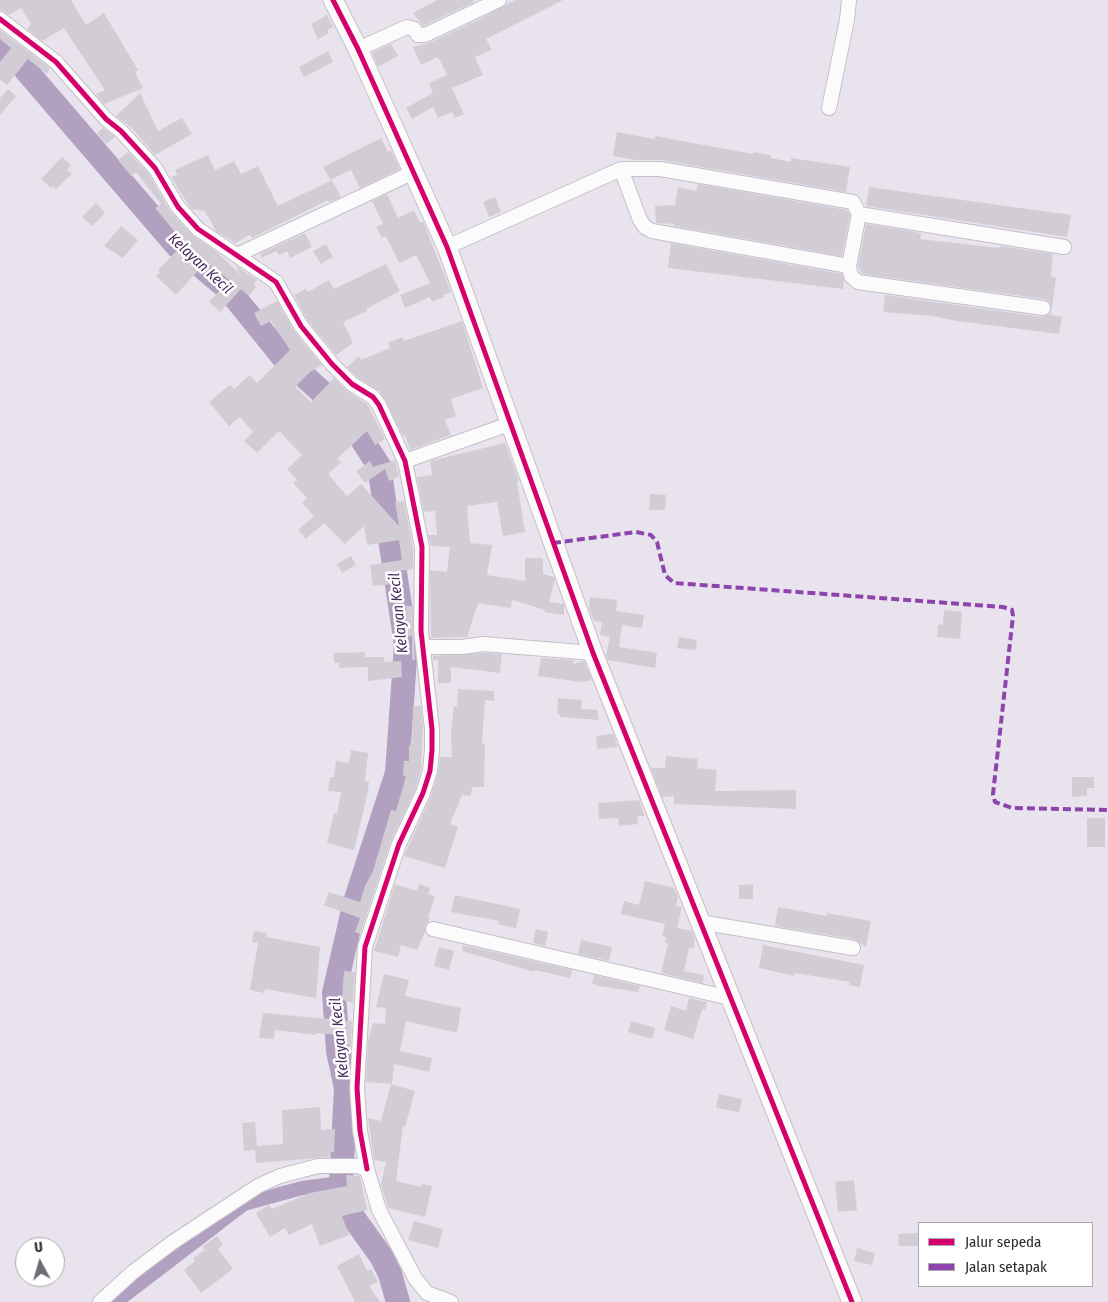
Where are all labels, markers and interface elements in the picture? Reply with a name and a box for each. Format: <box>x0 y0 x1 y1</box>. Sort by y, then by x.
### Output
water label: Kelayan Kecil <box>164 230 236 298</box>
water label: Kelayan Kecil <box>386 572 412 654</box>
water label: Kelayan Kecil <box>327 997 353 1079</box>
legend <box>918 1222 1093 1287</box>
text: Jalur sepeda <box>965 1233 1041 1251</box>
north arrow <box>15 1237 65 1287</box>
text: U <box>34 1239 43 1256</box>
text: Jalan setapak <box>965 1258 1047 1276</box>

